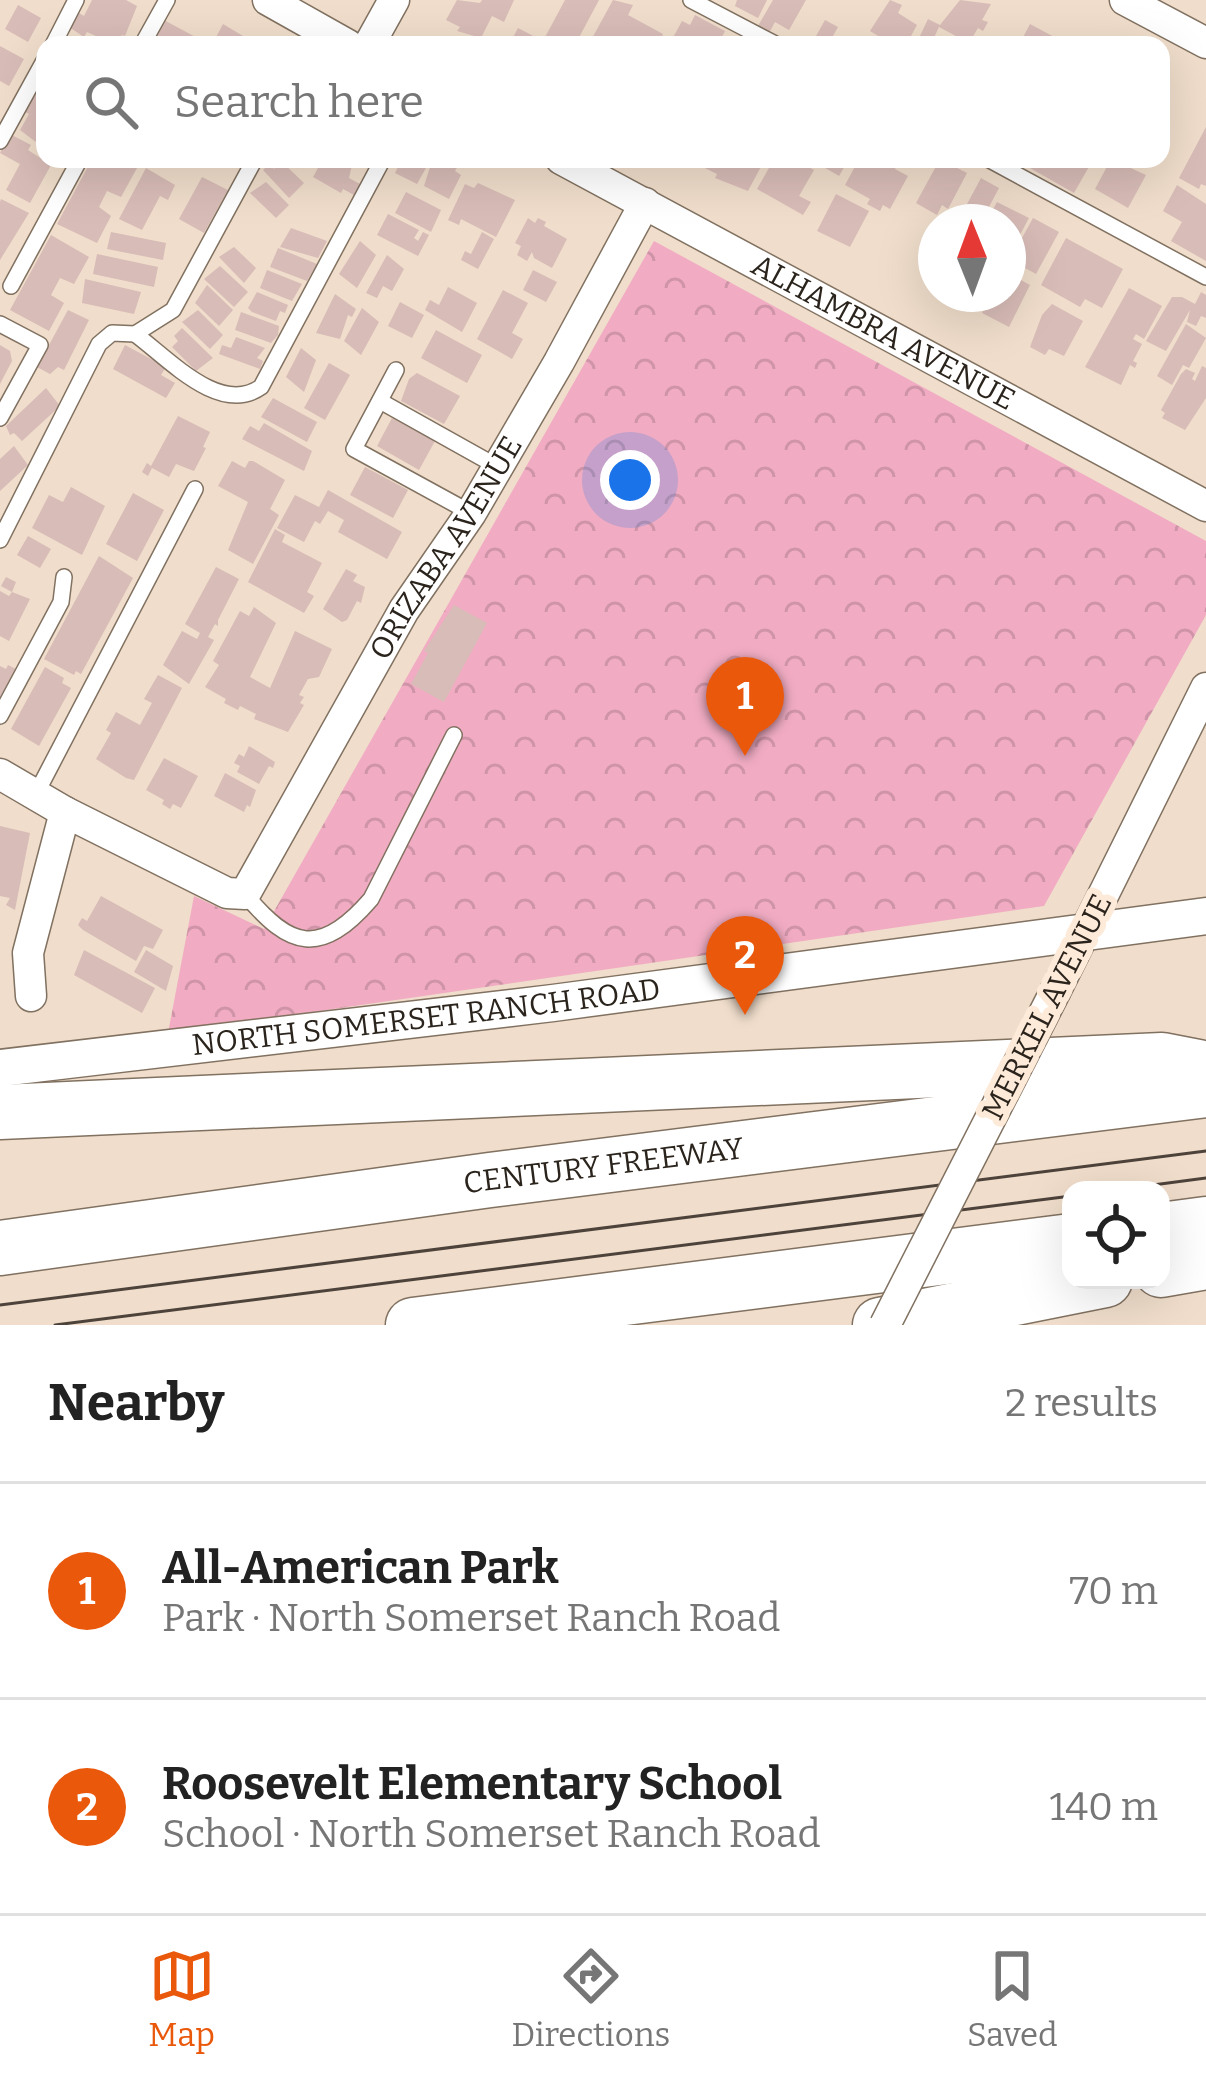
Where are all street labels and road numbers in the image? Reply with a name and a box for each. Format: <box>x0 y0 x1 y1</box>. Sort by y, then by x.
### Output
street label: ALHAMBRA AVENUE <box>745 247 1021 418</box>
street label: ORIZABA AVENUE <box>362 430 530 666</box>
street label: MERKEL AVENUE <box>975 888 1119 1126</box>
street label: NORTH SOMERSET RANCH ROAD <box>190 971 662 1063</box>
street label: CENTURY FREEWAY <box>461 1130 746 1202</box>

